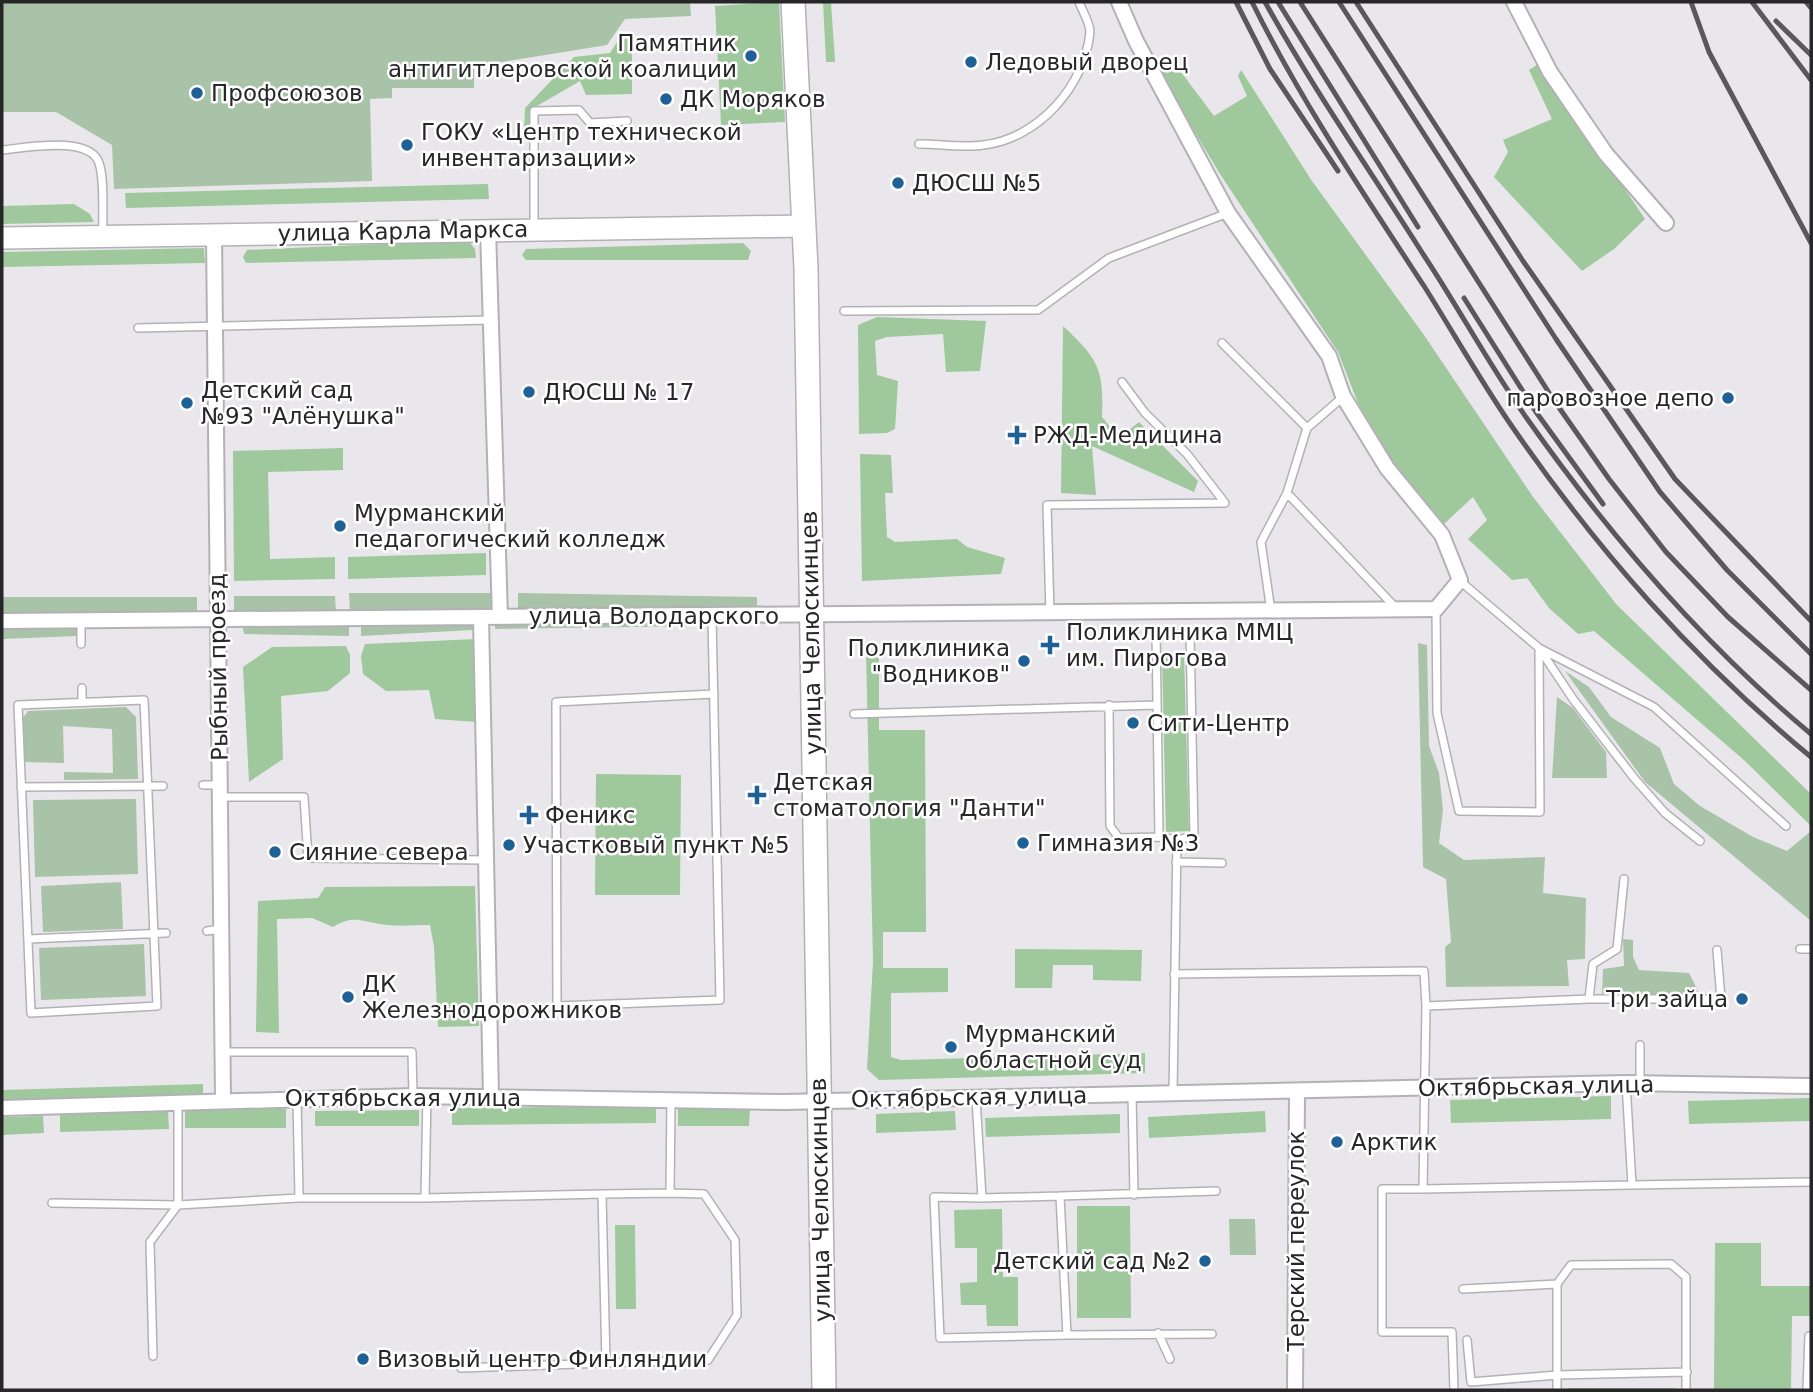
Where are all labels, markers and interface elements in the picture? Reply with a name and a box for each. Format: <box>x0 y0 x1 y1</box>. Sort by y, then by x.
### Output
place label: Памятник антигитлеровской коалиции <box>388 30 737 82</box>
marker: Памятник антигитлеровской коалиции <box>743 48 759 64</box>
place label: Ледовый дворец <box>985 49 1188 75</box>
marker: Ледовый дворец <box>963 54 979 70</box>
place label: Профсоюзов <box>211 80 363 106</box>
marker: Профсоюзов <box>189 85 205 101</box>
place label: ДК Моряков <box>680 86 825 112</box>
marker: ДК Моряков <box>658 91 674 107</box>
place label: ГОКУ «Центр технической инвентаризации» <box>421 119 742 171</box>
marker: ГОКУ «Центр технической инвентаризации» <box>399 137 415 153</box>
place label: ДЮСШ №5 <box>912 170 1041 196</box>
marker: ДЮСШ №5 <box>890 175 906 191</box>
street label: улица Карла Маркса <box>277 216 529 246</box>
place label: Детский сад №93 "Алёнушка" <box>201 377 405 429</box>
place label: ДЮСШ № 17 <box>543 379 694 405</box>
marker: ДЮСШ № 17 <box>521 384 537 400</box>
place label: паровозное депо <box>1507 385 1714 411</box>
marker: паровозное депо <box>1720 390 1736 406</box>
marker: Детский сад №93 "Алёнушка" <box>179 395 195 411</box>
place label: РЖД-Медицина <box>1033 422 1223 448</box>
marker: РЖД-Медицина <box>1007 425 1027 445</box>
place label: Мурманский педагогический колледж <box>354 500 666 552</box>
street label: улица Челюскинцев <box>796 511 826 755</box>
marker: Мурманский педагогический колледж <box>332 518 348 534</box>
street label: Рыбный проезд <box>203 573 233 761</box>
street label: улица Володарского <box>529 603 779 629</box>
place label: Поликлиника ММЦ им. Пирогова <box>1066 619 1293 671</box>
place label: Поликлиника "Водников" <box>847 635 1010 687</box>
marker: Поликлиника ММЦ им. Пирогова <box>1040 635 1060 655</box>
marker: Поликлиника "Водников" <box>1016 653 1032 669</box>
place label: Сити-Центр <box>1147 710 1290 736</box>
marker: Сити-Центр <box>1125 715 1141 731</box>
place label: Детская стоматология "Данти" <box>773 769 1046 821</box>
marker: Детская стоматология "Данти" <box>747 785 767 805</box>
place label: Феникс <box>545 802 635 828</box>
marker: Феникс <box>519 805 539 825</box>
place label: Гимназия №3 <box>1037 830 1199 856</box>
place label: Участковый пункт №5 <box>523 832 790 858</box>
marker: Гимназия №3 <box>1015 835 1031 851</box>
marker: Участковый пункт №5 <box>501 837 517 853</box>
place label: Сияние севера <box>289 839 469 865</box>
marker: Сияние севера <box>267 844 283 860</box>
place label: ДК Железнодорожников <box>362 971 622 1023</box>
place label: Три зайца <box>1605 986 1728 1012</box>
marker: ДК Железнодорожников <box>340 989 356 1005</box>
marker: Три зайца <box>1734 991 1750 1007</box>
place label: Мурманский областной суд <box>965 1021 1142 1073</box>
marker: Мурманский областной суд <box>943 1039 959 1055</box>
street label: Октябрьская улица <box>1418 1071 1654 1101</box>
street label: улица Челюскинцев <box>805 1078 835 1322</box>
street label: Октябрьская улица <box>851 1082 1087 1112</box>
street label: Октябрьская улица <box>285 1085 521 1111</box>
place label: Арктик <box>1351 1129 1438 1155</box>
street label: Терский переулок <box>1283 1131 1309 1352</box>
marker: Арктик <box>1329 1134 1345 1150</box>
place label: Детский сад №2 <box>993 1248 1191 1274</box>
marker: Детский сад №2 <box>1197 1253 1213 1269</box>
place label: Визовый центр Финляндии <box>377 1346 707 1372</box>
marker: Визовый центр Финляндии <box>355 1351 371 1367</box>

